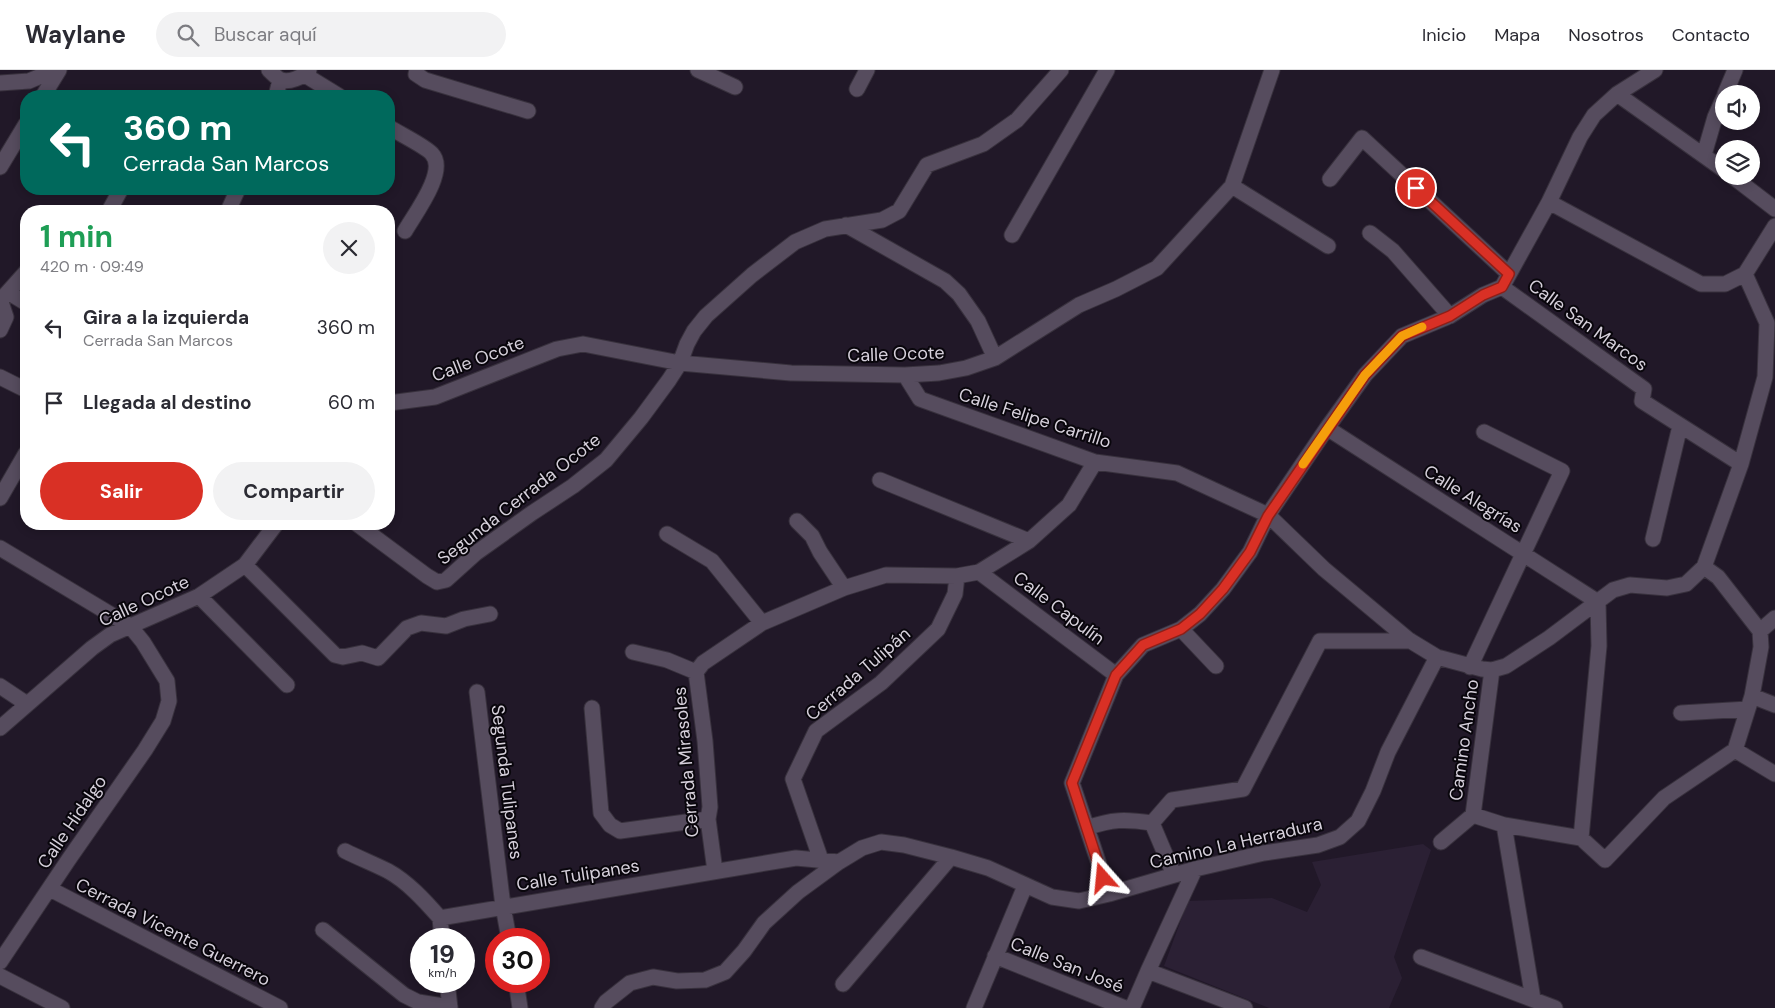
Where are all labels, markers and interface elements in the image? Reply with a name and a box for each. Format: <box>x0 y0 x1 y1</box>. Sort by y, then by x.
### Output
search box <box>156 12 506 57</box>
text: Waylane <box>25 19 126 50</box>
icon: search <box>174 21 202 49</box>
text: Buscar aquí <box>214 22 316 47</box>
text: Inicio <box>1422 23 1466 47</box>
text: Mapa <box>1494 23 1540 47</box>
text: Nosotros <box>1568 23 1644 47</box>
text: Contacto <box>1672 23 1750 47</box>
map controls <box>1715 85 1760 185</box>
button: sound <box>1715 85 1760 130</box>
text: 360 m <box>123 105 232 151</box>
icon: left <box>40 110 105 175</box>
button: layers <box>1715 140 1760 185</box>
text: Cerrada San Marcos <box>123 149 329 178</box>
pin <box>1395 167 1437 209</box>
icon: arrive <box>1402 174 1430 202</box>
text: 1 min <box>40 217 113 256</box>
button: close <box>323 222 375 274</box>
text: 420 m · 09:49 <box>40 256 144 277</box>
street label: Calle San Marcos <box>1523 273 1653 377</box>
text: Gira a la izquierda <box>83 305 249 330</box>
icon: left <box>40 314 68 342</box>
text: 360 m <box>317 315 375 340</box>
text: Cerrada San Marcos <box>83 330 233 351</box>
street label: Calle Ocote <box>428 330 528 388</box>
street label: Calle Ocote <box>847 340 945 368</box>
street label: Calle Felipe Carrillo <box>956 382 1114 454</box>
icon: arrive <box>40 389 68 417</box>
text: Llegada al destino <box>83 390 252 415</box>
text: 60 m <box>328 390 375 415</box>
street label: Segunda Cerrada Ocote <box>432 428 606 570</box>
street label: Calle Alegrías <box>1419 459 1527 539</box>
button: Salir <box>40 462 203 520</box>
button: Compartir <box>213 462 375 520</box>
street label: Calle Capulín <box>1008 566 1110 650</box>
street label: Calle Ocote <box>95 570 193 632</box>
street label: Cerrada Tulipán <box>801 622 915 726</box>
street label: Camino Ancho <box>1444 678 1484 802</box>
street label: Cerrada Mirasoles <box>667 686 705 838</box>
street label: Segunda Tulipanes <box>486 703 528 861</box>
street label: Calle Hidalgo <box>32 771 112 873</box>
street label: Camino La Herradura <box>1147 811 1325 875</box>
position arrow <box>1076 851 1128 903</box>
street label: Calle Tulipanes <box>515 853 641 897</box>
street label: Cerrada Vicente Guerrero <box>72 872 274 992</box>
speed limit sign: 30 <box>485 928 550 993</box>
street label: Calle San José <box>1007 931 1127 999</box>
text: 19 <box>430 938 455 971</box>
text: km/h <box>428 965 457 981</box>

